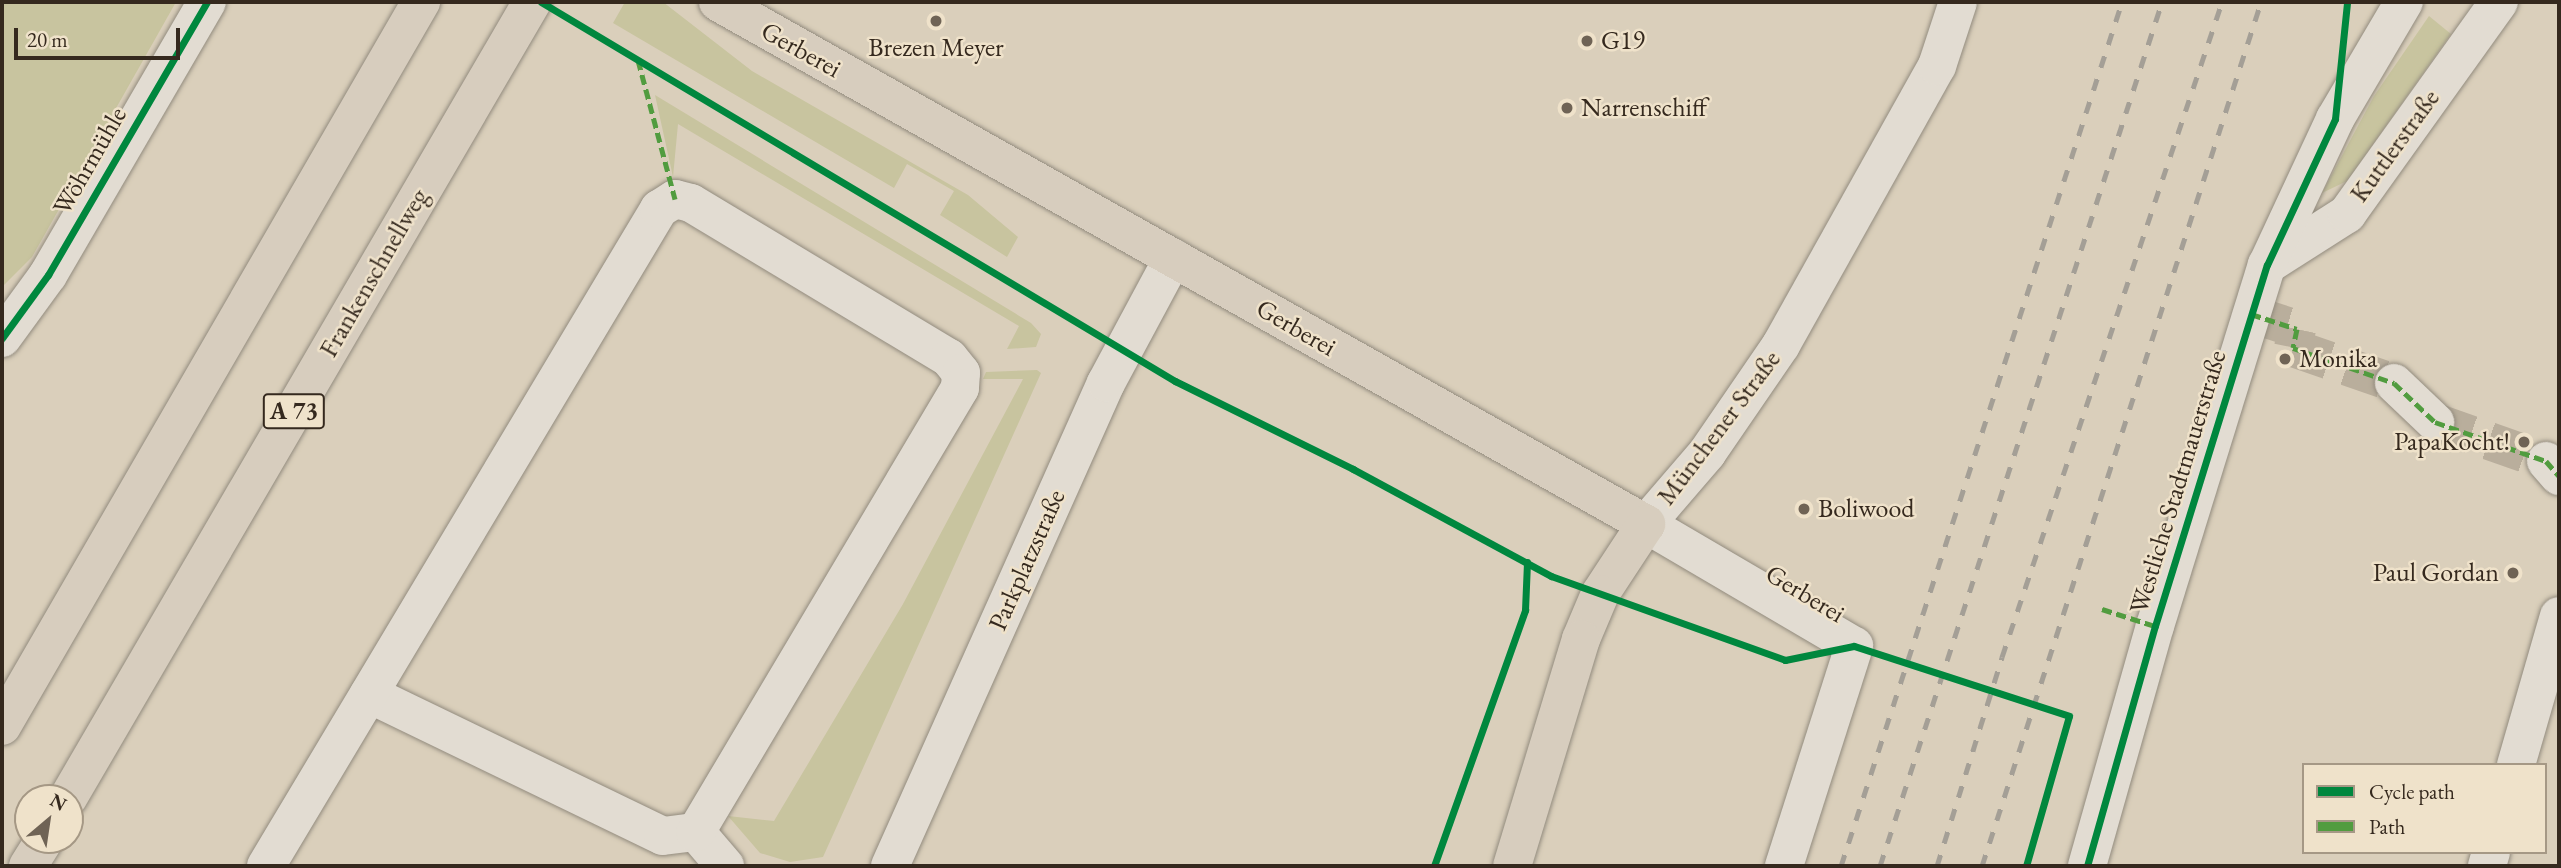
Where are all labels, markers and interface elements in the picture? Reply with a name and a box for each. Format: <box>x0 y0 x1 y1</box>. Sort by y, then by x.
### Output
marker: Brezen Meyer <box>928 13 944 29</box>
scale bar <box>18 14 184 58</box>
street label: Gerberei <box>756 15 846 85</box>
place label: G19 <box>1601 25 1645 57</box>
text: 20 m <box>27 26 68 53</box>
place label: Brezen Meyer <box>868 32 1004 64</box>
marker: G19 <box>1579 33 1595 49</box>
street label: Kuttlerstraße <box>2344 84 2446 208</box>
place label: Narrenschiff <box>1581 92 1707 124</box>
marker: Narrenschiff <box>1559 100 1575 116</box>
street label: Wöhrmühle <box>47 101 133 221</box>
street label: Frankenschnellweg <box>313 183 435 363</box>
street label: Gerberei <box>1251 293 1341 363</box>
place label: Monika <box>2299 343 2377 375</box>
street label: Münchener Straße <box>1651 345 1787 511</box>
street label: Westliche Stadtmauerstraße <box>2123 347 2233 617</box>
marker: Monika <box>2277 351 2293 367</box>
road number: A 73 <box>262 390 326 432</box>
place label: PapaKocht! <box>2394 426 2510 458</box>
marker: PapaKocht! <box>2516 434 2532 450</box>
street label: Parkplatzstraße <box>982 485 1072 635</box>
place label: Boliwood <box>1818 493 1914 525</box>
marker: Boliwood <box>1796 501 1812 517</box>
place label: Paul Gordan <box>2373 557 2499 589</box>
street label: Gerberei <box>1760 558 1850 630</box>
marker: Paul Gordan <box>2505 565 2521 581</box>
legend <box>2302 763 2547 854</box>
text: Cycle path <box>2369 778 2455 805</box>
north arrow <box>14 784 84 854</box>
text: N <box>46 787 71 817</box>
text: Path <box>2369 813 2405 840</box>

